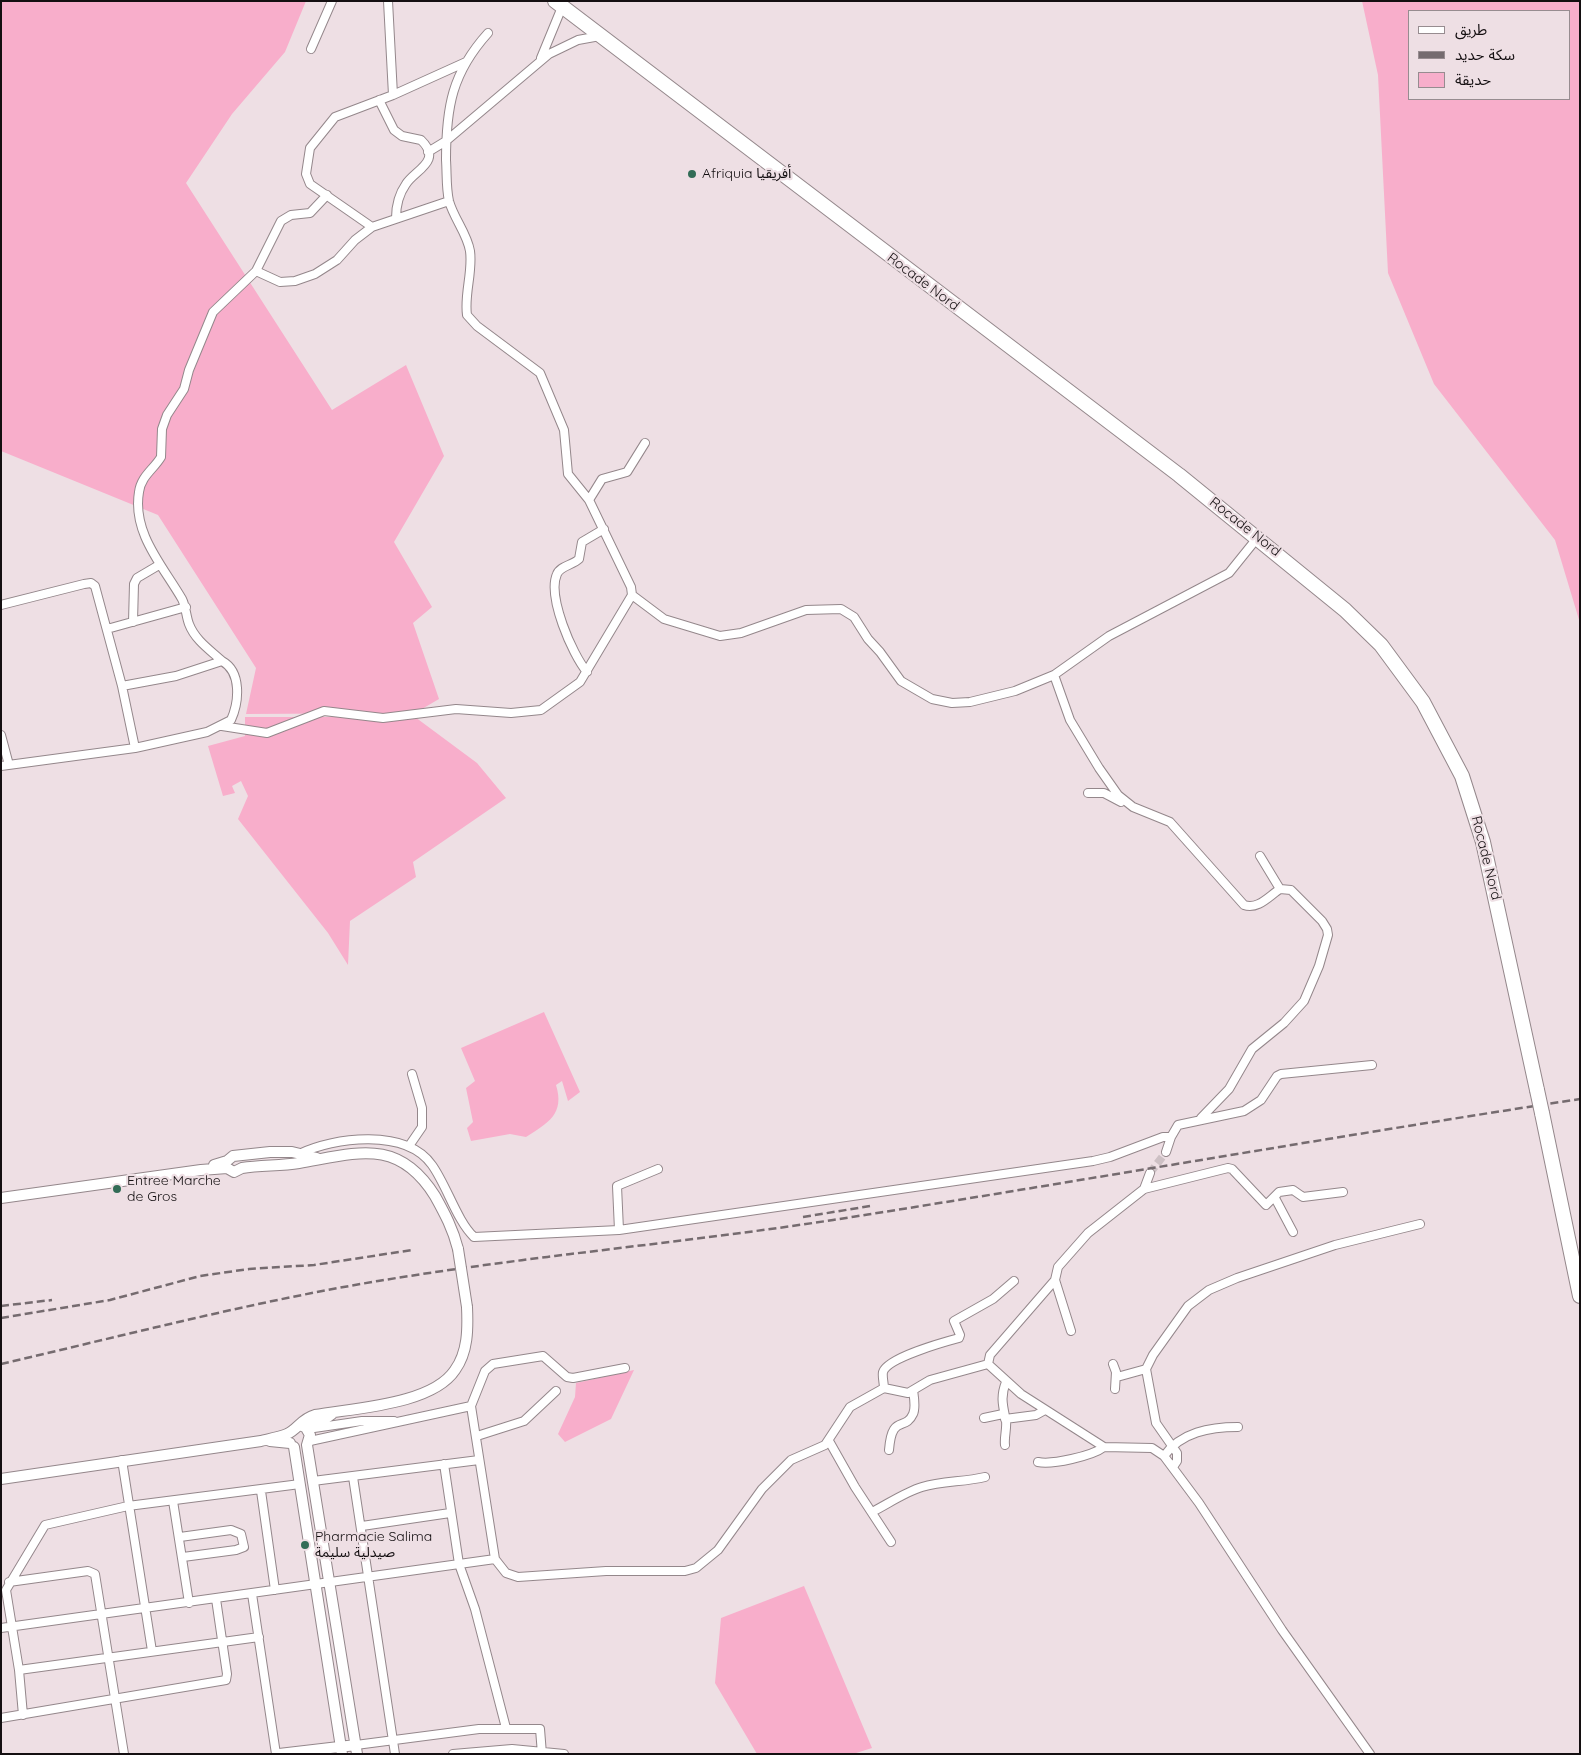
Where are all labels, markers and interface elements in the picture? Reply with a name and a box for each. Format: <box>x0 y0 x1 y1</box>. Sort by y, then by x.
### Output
legend <box>1408 10 1571 100</box>
text: طريق <box>1455 20 1487 39</box>
text: سكة حديد <box>1455 45 1515 64</box>
text: حديقة <box>1455 70 1491 89</box>
place label: Afriquia أفريقيا <box>702 166 791 182</box>
marker: Afriquia أفريقيا <box>686 168 698 180</box>
street label: Rocade Nord <box>884 249 962 315</box>
street label: Rocade Nord <box>1206 494 1284 560</box>
street label: Rocade Nord <box>1467 814 1505 902</box>
place label: Entree Marche de Gros <box>127 1173 221 1206</box>
marker: Entree Marche de Gros <box>111 1183 123 1195</box>
place label: Pharmacie Salima صيدلية سليمة <box>315 1529 432 1561</box>
marker: Pharmacie Salima صيدلية سليمة <box>299 1539 311 1551</box>

